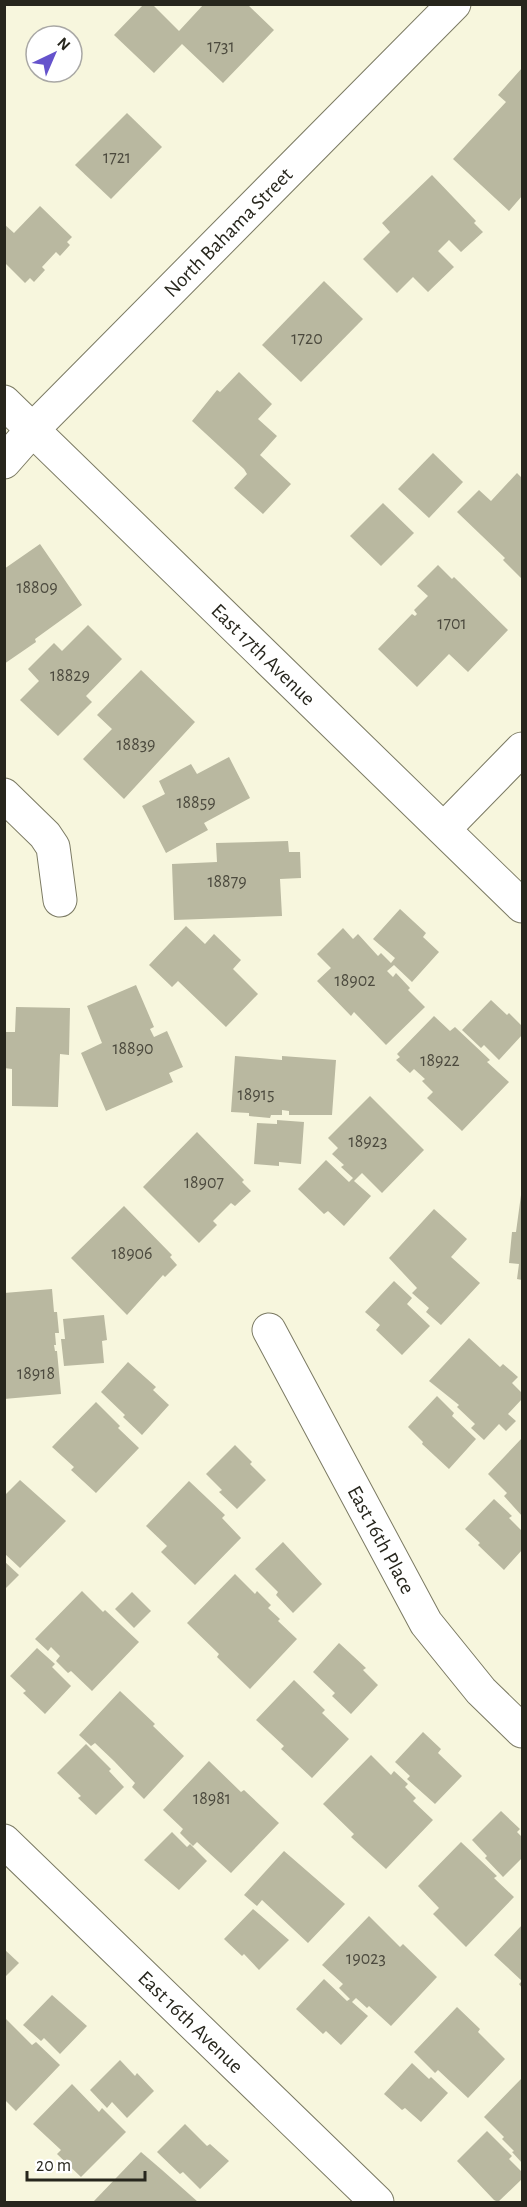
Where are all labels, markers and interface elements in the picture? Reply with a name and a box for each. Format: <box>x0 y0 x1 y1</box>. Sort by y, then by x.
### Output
north arrow <box>24 24 84 84</box>
text: N <box>54 34 73 54</box>
house number: 1731 <box>207 38 235 56</box>
house number: 1721 <box>103 149 131 167</box>
street label: North Bahama Street <box>160 164 297 301</box>
house number: 1720 <box>291 330 323 348</box>
house number: 18809 <box>16 579 58 597</box>
street label: East 17th Avenue <box>207 600 319 710</box>
house number: 1701 <box>437 615 467 633</box>
house number: 18829 <box>50 667 90 685</box>
house number: 18839 <box>116 736 156 754</box>
house number: 18859 <box>176 794 216 812</box>
house number: 18879 <box>207 873 247 891</box>
house number: 18902 <box>335 972 375 990</box>
house number: 18890 <box>112 1040 154 1058</box>
house number: 18922 <box>420 1052 460 1070</box>
house number: 18915 <box>238 1086 274 1104</box>
house number: 18923 <box>349 1133 387 1151</box>
house number: 18907 <box>184 1174 224 1192</box>
house number: 18906 <box>111 1245 153 1263</box>
house number: 18918 <box>17 1365 55 1383</box>
street label: East 16th Place <box>344 1483 418 1597</box>
house number: 18981 <box>193 1790 231 1808</box>
house number: 19023 <box>346 1950 386 1968</box>
street label: East 16th Avenue <box>134 1967 247 2077</box>
scale bar <box>27 2144 146 2182</box>
text: 20 m <box>36 2157 71 2175</box>

